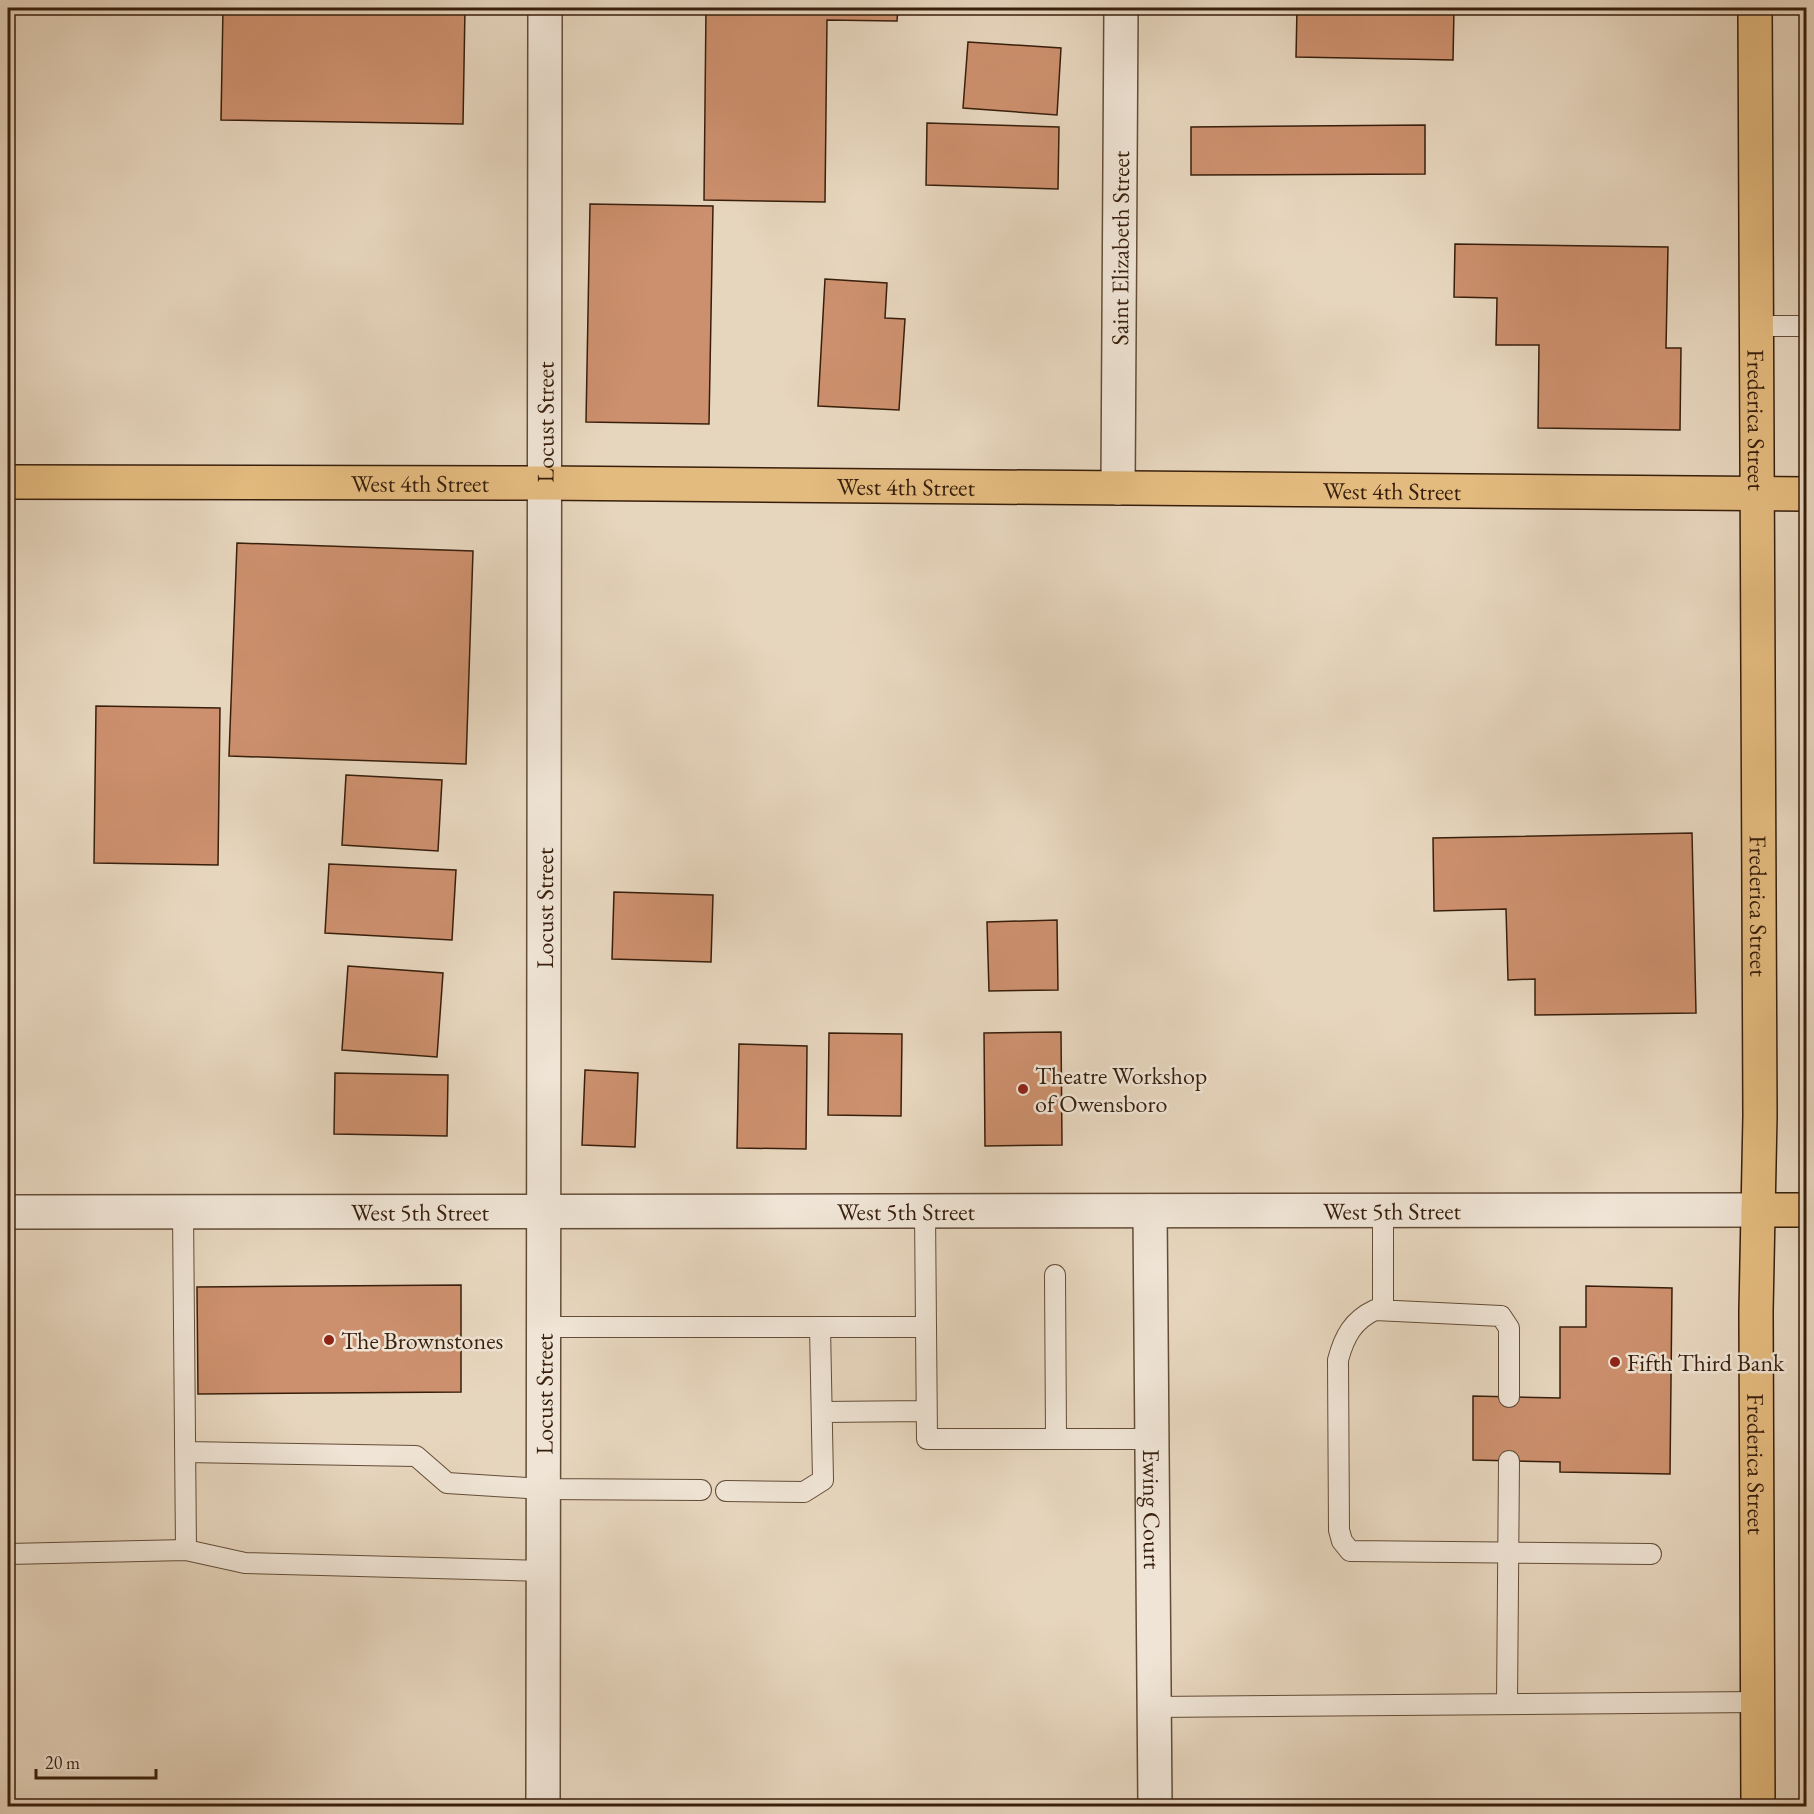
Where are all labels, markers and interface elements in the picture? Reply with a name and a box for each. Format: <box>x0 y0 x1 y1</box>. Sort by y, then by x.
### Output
street label: Saint Elizabeth Street <box>1103 150 1136 346</box>
street label: Frederica Street <box>1741 349 1773 491</box>
street label: Locust Street <box>529 361 560 483</box>
street label: West 4th Street <box>351 467 490 498</box>
street label: West 4th Street <box>837 470 976 502</box>
street label: West 4th Street <box>1323 474 1462 506</box>
street label: Frederica Street <box>1743 835 1775 977</box>
street label: Locust Street <box>528 847 560 969</box>
place label: Theatre Workshop of Owensboro <box>1035 1060 1207 1119</box>
marker: Theatre Workshop of Owensboro <box>1016 1082 1030 1096</box>
street label: West 5th Street <box>837 1195 976 1227</box>
street label: West 5th Street <box>1323 1195 1462 1226</box>
street label: West 5th Street <box>351 1196 490 1227</box>
place label: The Brownstones <box>341 1325 503 1356</box>
marker: The Brownstones <box>322 1333 336 1347</box>
street label: Locust Street <box>528 1333 559 1455</box>
place label: Fifth Third Bank <box>1627 1347 1785 1378</box>
marker: Fifth Third Bank <box>1608 1355 1622 1369</box>
street label: Frederica Street <box>1741 1393 1772 1535</box>
street label: Ewing Court <box>1136 1449 1169 1570</box>
scale bar <box>36 1742 156 1780</box>
text: 20 m <box>45 1751 80 1774</box>

